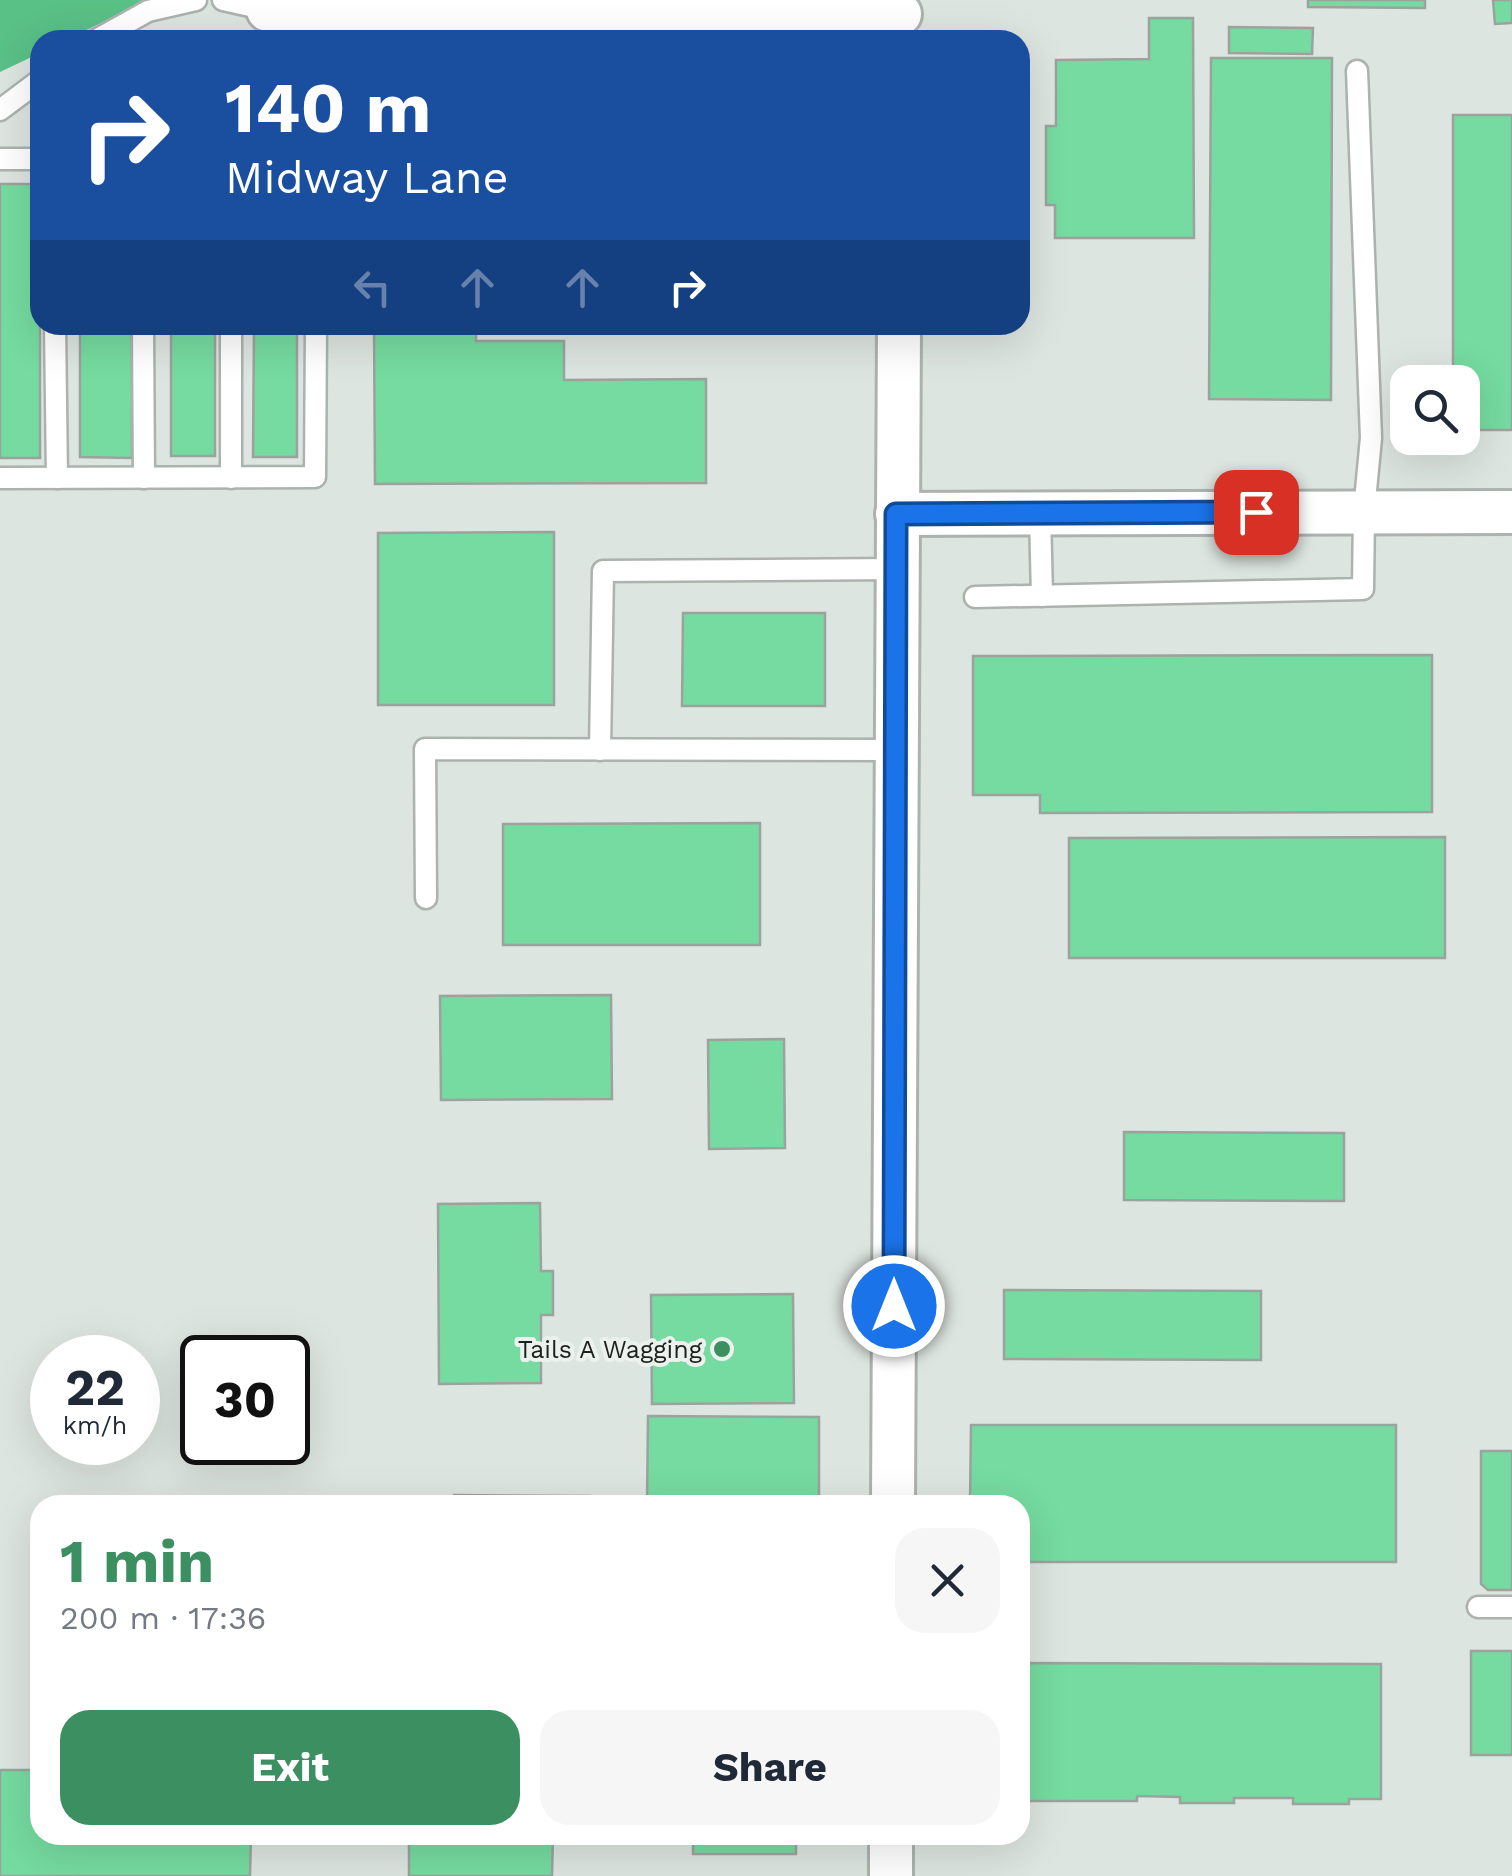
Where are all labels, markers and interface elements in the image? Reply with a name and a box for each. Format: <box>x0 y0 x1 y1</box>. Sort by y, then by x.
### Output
text: 140 m <box>225 67 431 149</box>
icon: right <box>60 70 190 200</box>
text: Midway Lane <box>225 151 509 204</box>
icon: left <box>345 260 400 315</box>
icon: ahead <box>450 260 505 315</box>
icon: ahead <box>555 260 610 315</box>
icon: right <box>660 260 715 315</box>
map controls <box>1390 365 1480 455</box>
button: search <box>1390 365 1480 455</box>
pin <box>1214 470 1299 555</box>
icon: arrive <box>1229 485 1284 540</box>
position arrow <box>842 1254 946 1358</box>
speed limit sign: 30 <box>180 1335 310 1465</box>
place label: Tails A Wagging <box>518 1335 703 1364</box>
marker: Tails A Wagging <box>711 1338 733 1360</box>
text: 22 <box>65 1358 125 1417</box>
text: km/h <box>63 1411 127 1440</box>
text: 1 min <box>60 1526 214 1597</box>
button: close <box>895 1528 1000 1633</box>
text: 200 m · 17:36 <box>60 1599 266 1637</box>
button: Exit <box>60 1710 520 1825</box>
button: Share <box>540 1710 1000 1825</box>

